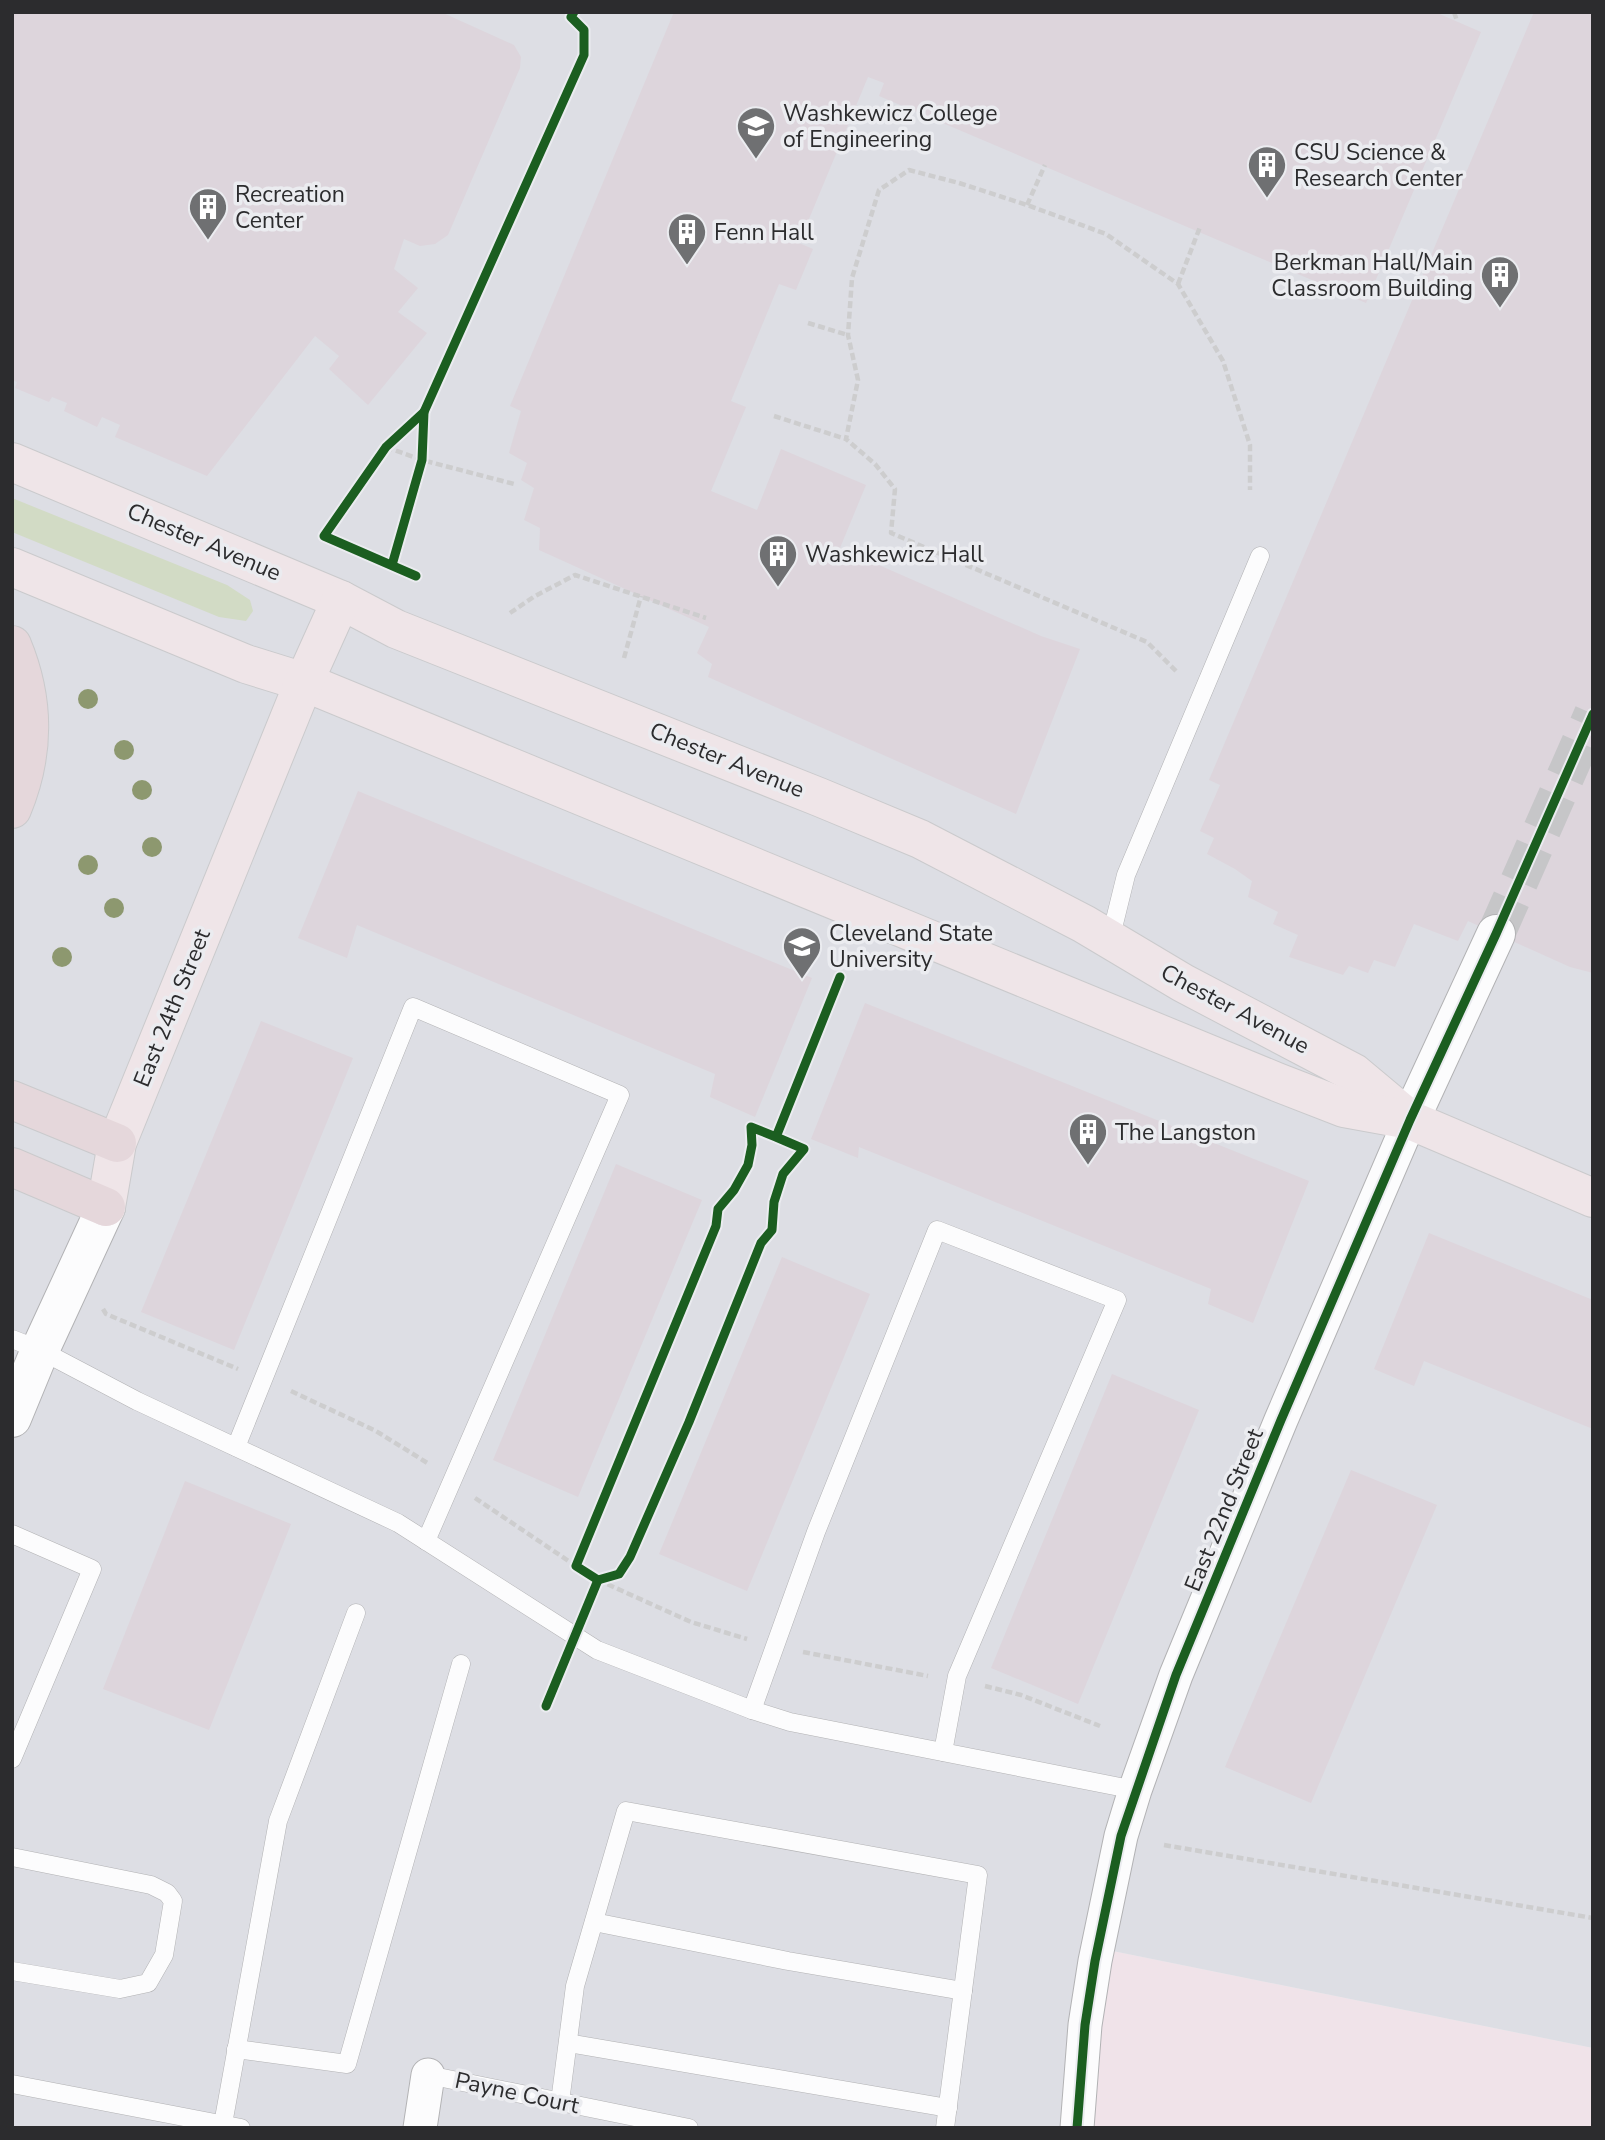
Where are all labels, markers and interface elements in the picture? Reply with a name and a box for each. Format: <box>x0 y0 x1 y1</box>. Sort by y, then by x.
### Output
place label: Washkewicz College of Engineering <box>783 98 997 155</box>
school or university icon: Washkewicz College of Engineering <box>735 105 777 160</box>
place label: CSU Science & Research Center <box>1294 137 1464 194</box>
building icon: CSU Science & Research Center <box>1246 144 1288 199</box>
place label: Recreation Center <box>235 179 345 236</box>
building icon: Recreation Center <box>187 186 229 241</box>
building icon: Fenn Hall <box>666 211 708 266</box>
place label: Fenn Hall <box>714 217 814 248</box>
place label: Berkman Hall/Main Classroom Building <box>1271 247 1473 304</box>
building icon: Berkman Hall/Main Classroom Building <box>1479 254 1521 309</box>
street label: Chester Avenue <box>122 496 286 588</box>
building icon: Washkewicz Hall <box>757 533 799 588</box>
place label: Washkewicz Hall <box>805 539 984 570</box>
street label: Chester Avenue <box>645 715 809 805</box>
place label: Cleveland State University <box>829 918 993 975</box>
street label: East 24th Street <box>126 924 218 1092</box>
school or university icon: Cleveland State University <box>781 925 823 980</box>
street label: Chester Avenue <box>1155 957 1315 1061</box>
building icon: The Langston <box>1067 1111 1109 1166</box>
place label: The Langston <box>1115 1117 1256 1148</box>
street label: East 22nd Street <box>1177 1423 1271 1596</box>
street label: Payne Court <box>452 2065 583 2121</box>

